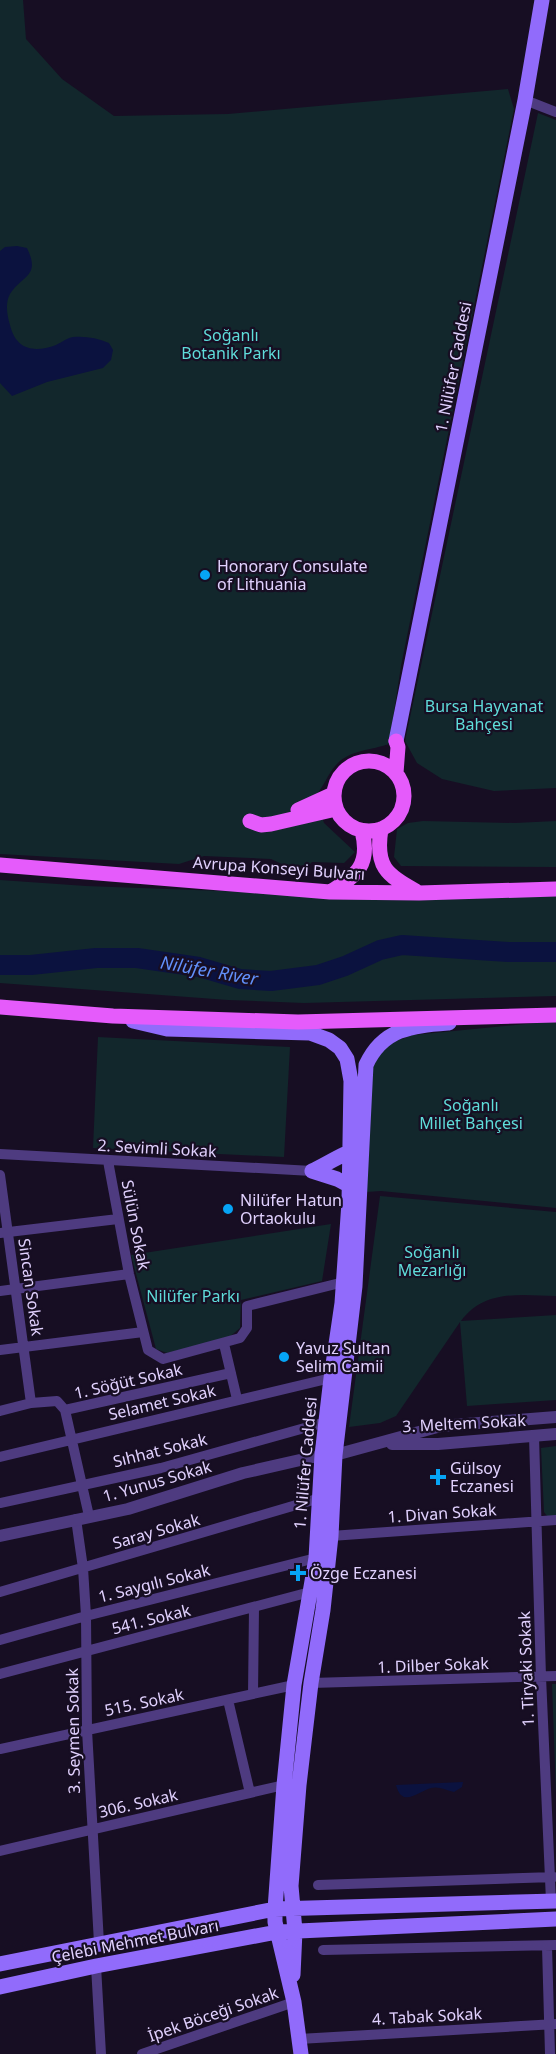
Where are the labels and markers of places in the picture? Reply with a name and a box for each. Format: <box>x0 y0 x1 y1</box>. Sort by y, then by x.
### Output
place label: Honorary Consulate of Lithuania <box>217 555 367 595</box>
marker: Honorary Consulate of Lithuania <box>198 568 212 582</box>
place label: Nilüfer Hatun Ortaokulu <box>240 1189 342 1229</box>
marker: Nilüfer Hatun Ortaokulu <box>221 1202 235 1216</box>
place label: Yavuz Sultan Selim Camii <box>296 1337 390 1377</box>
marker: Yavuz Sultan Selim Camii <box>277 1350 291 1364</box>
place label: Gülsoy Eczanesi <box>450 1457 514 1497</box>
marker: Gülsoy Eczanesi <box>431 1470 445 1484</box>
place label: Özge Eczanesi <box>310 1562 417 1584</box>
marker: Özge Eczanesi <box>291 1566 305 1580</box>

